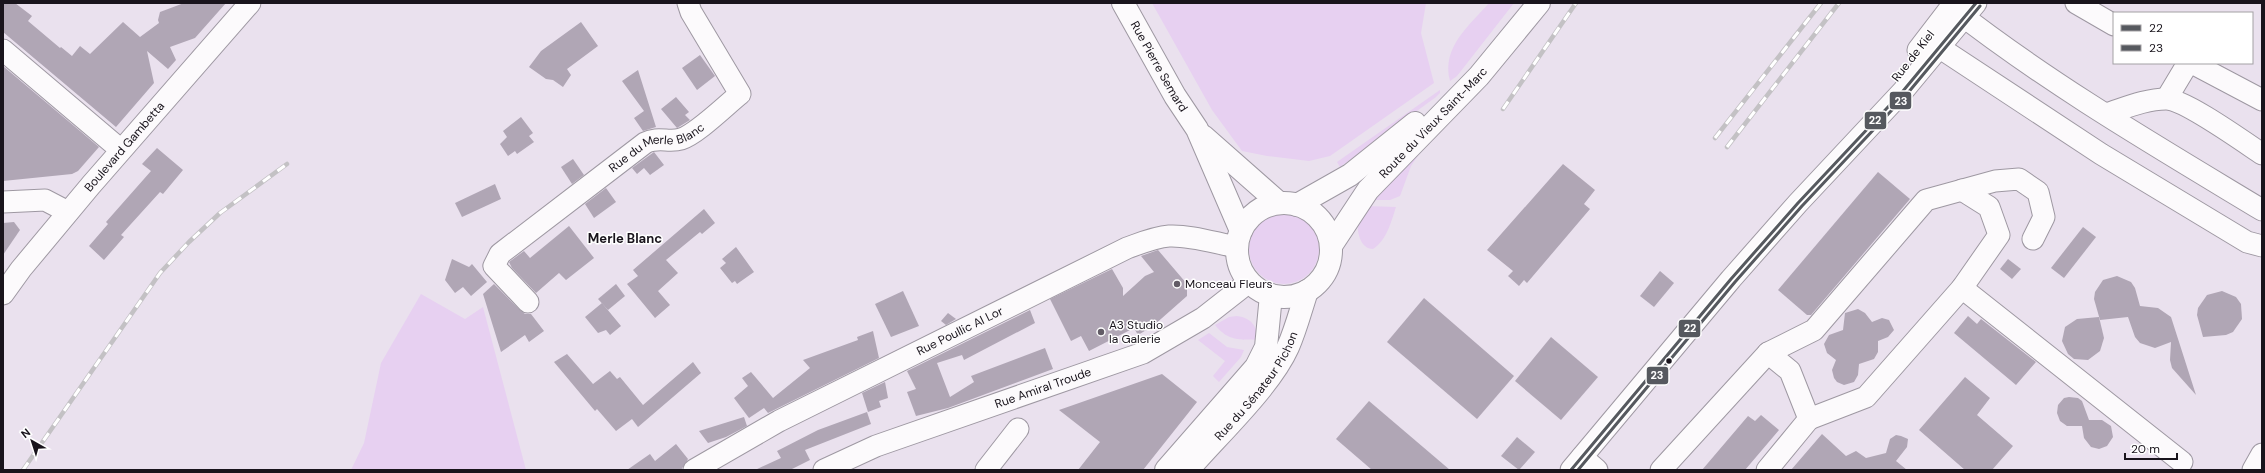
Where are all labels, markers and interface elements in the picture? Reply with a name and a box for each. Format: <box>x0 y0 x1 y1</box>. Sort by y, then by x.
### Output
legend <box>2113 12 2253 64</box>
street label: Rue Pierre Semard <box>1127 18 1191 115</box>
text: 22 <box>2149 20 2163 36</box>
street label: Rue de Kiel <box>1888 27 1938 85</box>
text: 23 <box>2149 40 2163 56</box>
street label: Route du Vieux Saint-Marc <box>1376 64 1491 182</box>
line badge: 23 <box>1889 91 1912 110</box>
text: 23 <box>1895 94 1907 108</box>
street label: Boulevard Gambetta <box>81 98 168 195</box>
line badge: 22 <box>1864 111 1887 130</box>
text: 22 <box>1869 113 1881 127</box>
street label: Rue du Merle Blanc <box>606 119 708 176</box>
district label: Merle Blanc <box>588 230 662 247</box>
place label: Monceau Fleurs <box>1185 276 1273 292</box>
marker: Monceau Fleurs <box>1172 279 1182 289</box>
street label: Rue Poullic Al Lor <box>914 303 1006 359</box>
place label: A3 Studio la Galerie <box>1109 317 1163 347</box>
line badge: 22 <box>1678 319 1701 338</box>
text: 22 <box>1684 321 1696 335</box>
marker: A3 Studio la Galerie <box>1096 327 1106 337</box>
street label: Rue du Sénateur Pichon <box>1211 329 1301 444</box>
unlabelled marker <box>1664 356 1674 366</box>
street label: Rue Amiral Troude <box>992 364 1093 412</box>
line badge: 23 <box>1646 366 1669 385</box>
text: 23 <box>1651 368 1663 382</box>
north arrow <box>12 421 52 461</box>
text: N <box>18 425 33 441</box>
scale bar <box>2125 435 2177 461</box>
text: 20 m <box>2131 441 2160 457</box>

